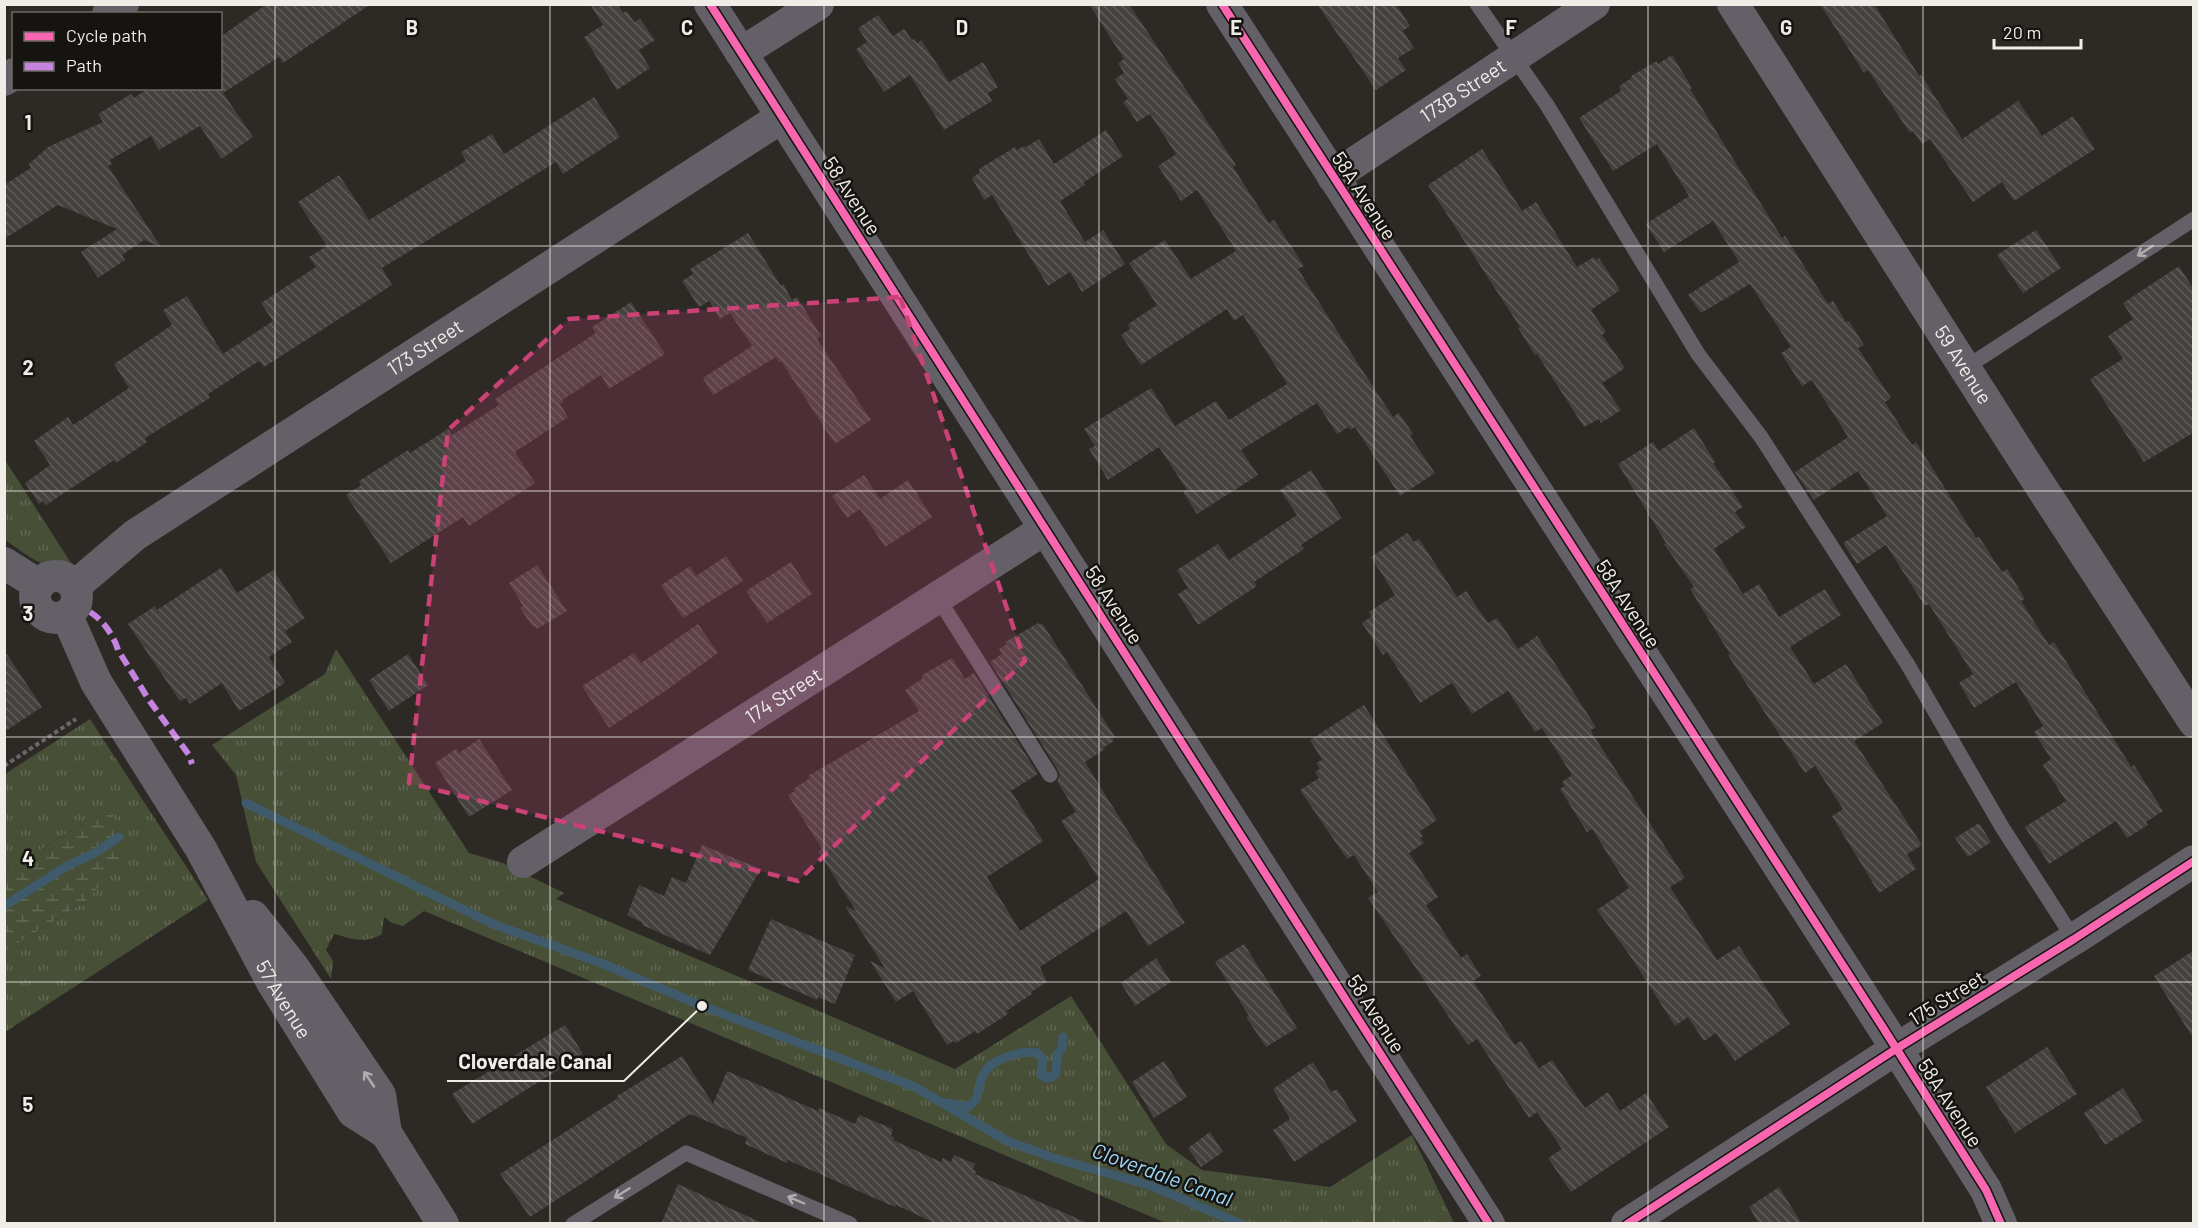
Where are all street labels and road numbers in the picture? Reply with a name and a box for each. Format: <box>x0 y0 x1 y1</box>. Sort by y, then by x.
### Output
street label: 173B Street <box>1415 53 1510 127</box>
street label: 58A Avenue <box>1327 147 1402 244</box>
street label: 58 Avenue <box>819 152 887 239</box>
street label: 173 Street <box>382 314 467 380</box>
street label: 59 Avenue <box>1930 321 1998 408</box>
street label: 58A Avenue <box>1591 555 1666 652</box>
street label: 58 Avenue <box>1081 561 1149 648</box>
street label: 174 Street <box>740 662 826 728</box>
street label: 57 Avenue <box>252 956 317 1043</box>
street label: 175 Street <box>1904 964 1989 1030</box>
street label: 58 Avenue <box>1343 970 1411 1057</box>
street label: 58A Avenue <box>1913 1054 1988 1151</box>

